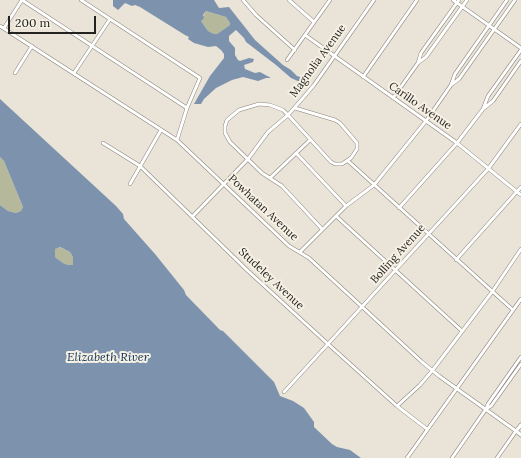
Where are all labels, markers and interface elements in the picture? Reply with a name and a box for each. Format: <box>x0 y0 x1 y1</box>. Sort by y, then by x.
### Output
scale bar <box>10 8 98 34</box>
text: 200 m <box>15 15 50 30</box>
street label: Magnolia Avenue <box>287 22 349 100</box>
street label: Carillo Avenue <box>386 79 454 133</box>
street label: Powhatan Avenue <box>225 172 301 244</box>
street label: Bolling Avenue <box>368 222 428 286</box>
street label: Studeley Avenue <box>236 245 306 313</box>
water label: Elizabeth River <box>67 351 149 365</box>

